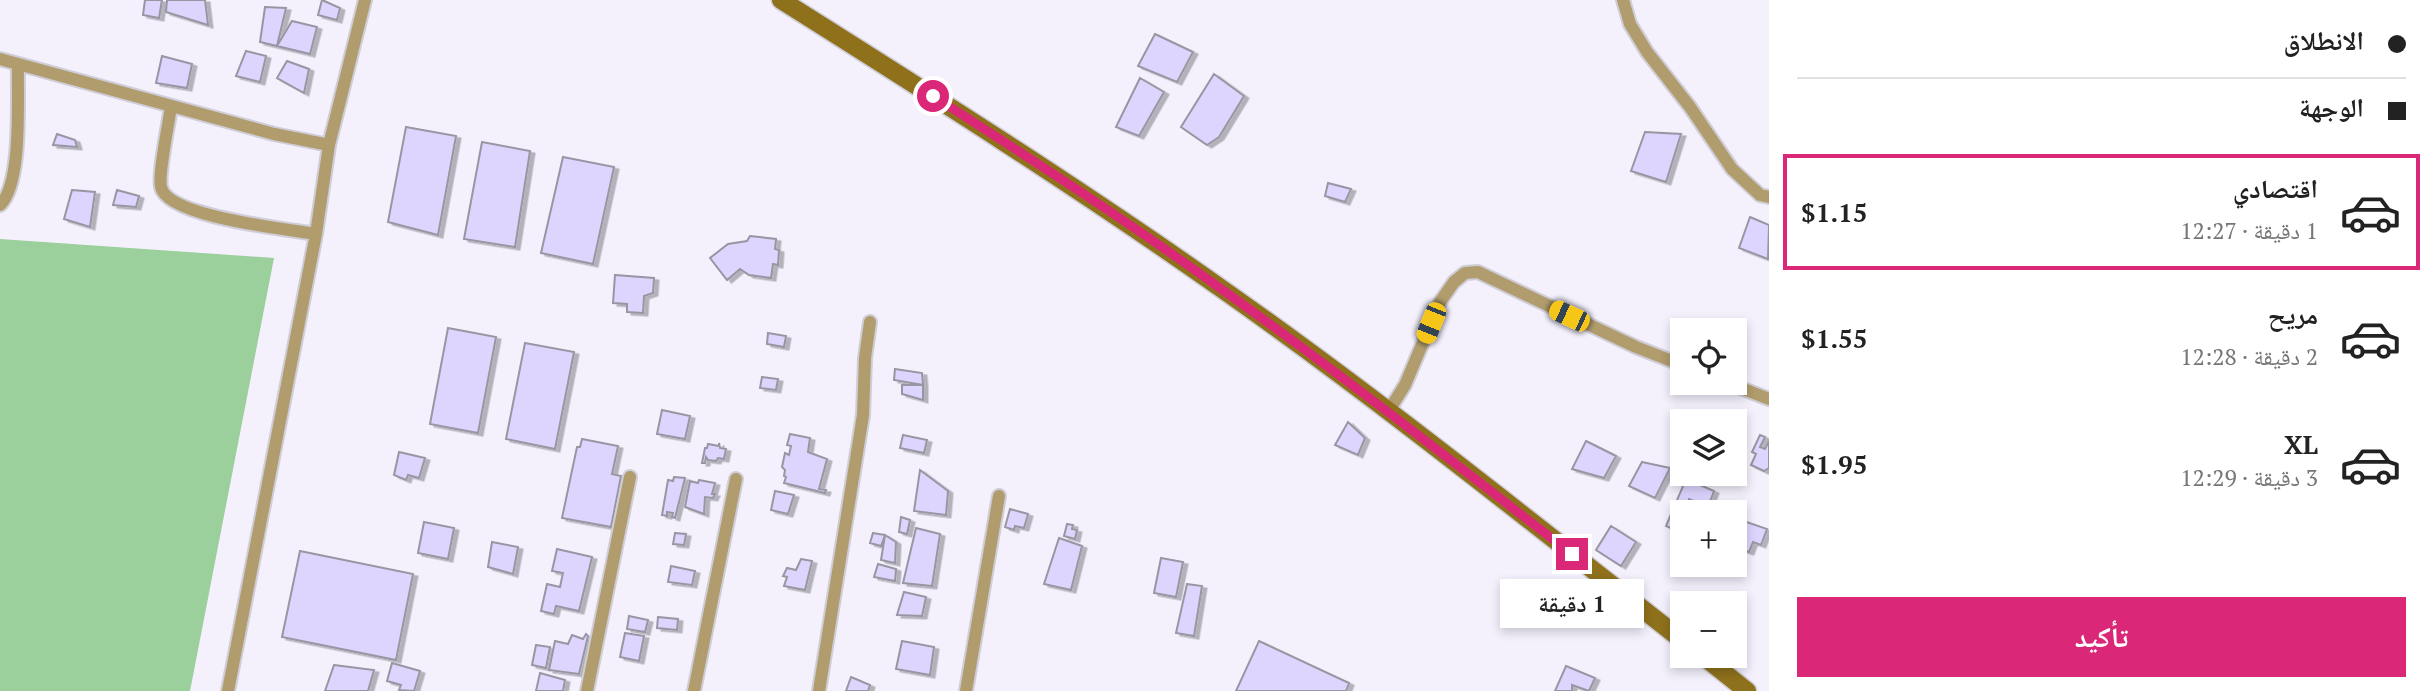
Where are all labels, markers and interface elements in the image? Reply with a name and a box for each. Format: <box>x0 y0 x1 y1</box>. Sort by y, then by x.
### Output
text: الانطلاق <box>2284 23 2364 57</box>
route start <box>917 80 949 112</box>
text: الوجهة <box>2299 90 2364 124</box>
text: اقتصادي <box>2233 171 2318 205</box>
icon: car <box>2339 181 2402 244</box>
text: $1.15 <box>1801 195 1867 229</box>
text: 1 دقيقة · 12:27 <box>2180 215 2318 246</box>
text: مريح <box>2268 297 2318 331</box>
car <box>1546 298 1593 334</box>
car <box>1414 300 1449 346</box>
icon: car <box>2339 307 2402 370</box>
map controls <box>1670 318 1747 668</box>
button: locate <box>1670 318 1747 395</box>
text: $1.55 <box>1801 321 1867 355</box>
text: 2 دقيقة · 12:28 <box>2180 341 2318 372</box>
button: layers <box>1670 409 1747 486</box>
text: XL <box>2284 427 2318 461</box>
icon: car <box>2339 433 2402 496</box>
text: $1.95 <box>1801 447 1867 481</box>
text: 3 دقيقة · 12:29 <box>2180 462 2318 493</box>
button: + <box>1670 500 1747 577</box>
route end <box>1556 538 1588 570</box>
callout: 1 دقيقة <box>1500 578 1644 628</box>
text: 1 دقيقة <box>1538 588 1606 619</box>
button: − <box>1670 591 1747 668</box>
button: تأكيد <box>1797 597 2406 677</box>

